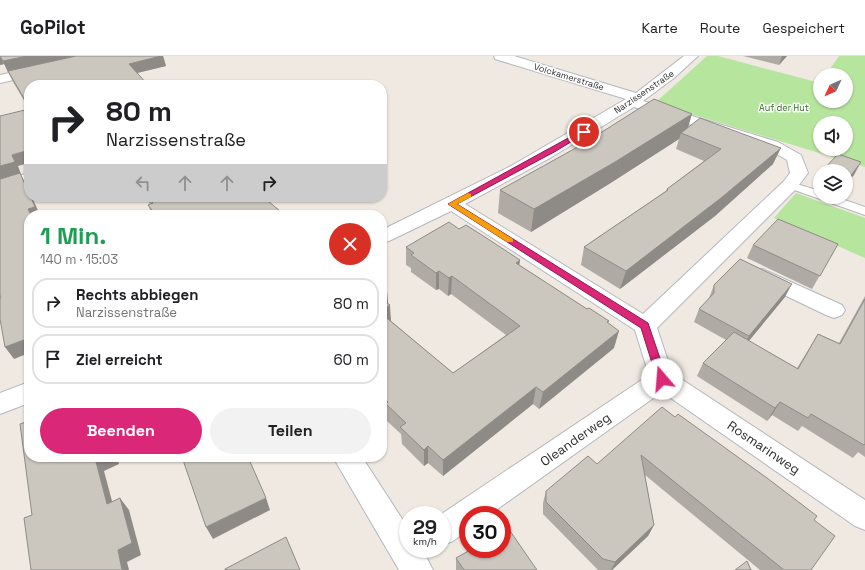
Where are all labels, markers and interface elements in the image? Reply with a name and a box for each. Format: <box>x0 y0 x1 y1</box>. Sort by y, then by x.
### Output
text: GoPilot <box>20 15 86 40</box>
text: Karte <box>642 19 678 37</box>
text: Route <box>700 19 740 37</box>
text: Gespeichert <box>762 19 845 37</box>
street label: Volckamerstraße <box>532 61 606 93</box>
street label: Narzissenstraße <box>612 67 676 117</box>
north arrow <box>813 68 853 108</box>
map controls <box>813 68 853 204</box>
text: 80 m <box>106 93 172 129</box>
icon: right <box>40 96 92 148</box>
park label: Auf der Hut <box>759 102 809 114</box>
pin <box>567 115 601 149</box>
button: sound <box>813 116 853 156</box>
icon: arrive <box>573 121 595 143</box>
text: Narzissenstraße <box>106 128 246 151</box>
button: layers <box>813 164 853 204</box>
icon: left <box>132 172 154 194</box>
icon: ahead <box>174 172 196 194</box>
icon: ahead <box>216 172 238 194</box>
icon: right <box>258 172 280 194</box>
text: 1 Min. <box>40 220 106 251</box>
button: close <box>329 223 371 265</box>
text: 140 m · 15:03 <box>40 251 118 268</box>
text: Rechts abbiegen <box>76 285 198 304</box>
icon: right <box>42 292 64 314</box>
text: 80 m <box>333 294 369 313</box>
text: Narzissenstraße <box>76 304 177 321</box>
icon: arrive <box>42 348 64 370</box>
text: Ziel erreicht <box>76 350 163 369</box>
text: 60 m <box>333 350 369 369</box>
position arrow <box>641 358 683 400</box>
button: Beenden <box>40 408 202 454</box>
button: Teilen <box>210 408 371 454</box>
street label: Oleanderweg <box>537 409 614 470</box>
street label: Rosmarinweg <box>724 417 803 478</box>
speed limit sign: 30 <box>459 506 511 558</box>
text: 29 <box>413 514 437 540</box>
text: km/h <box>413 535 437 548</box>

